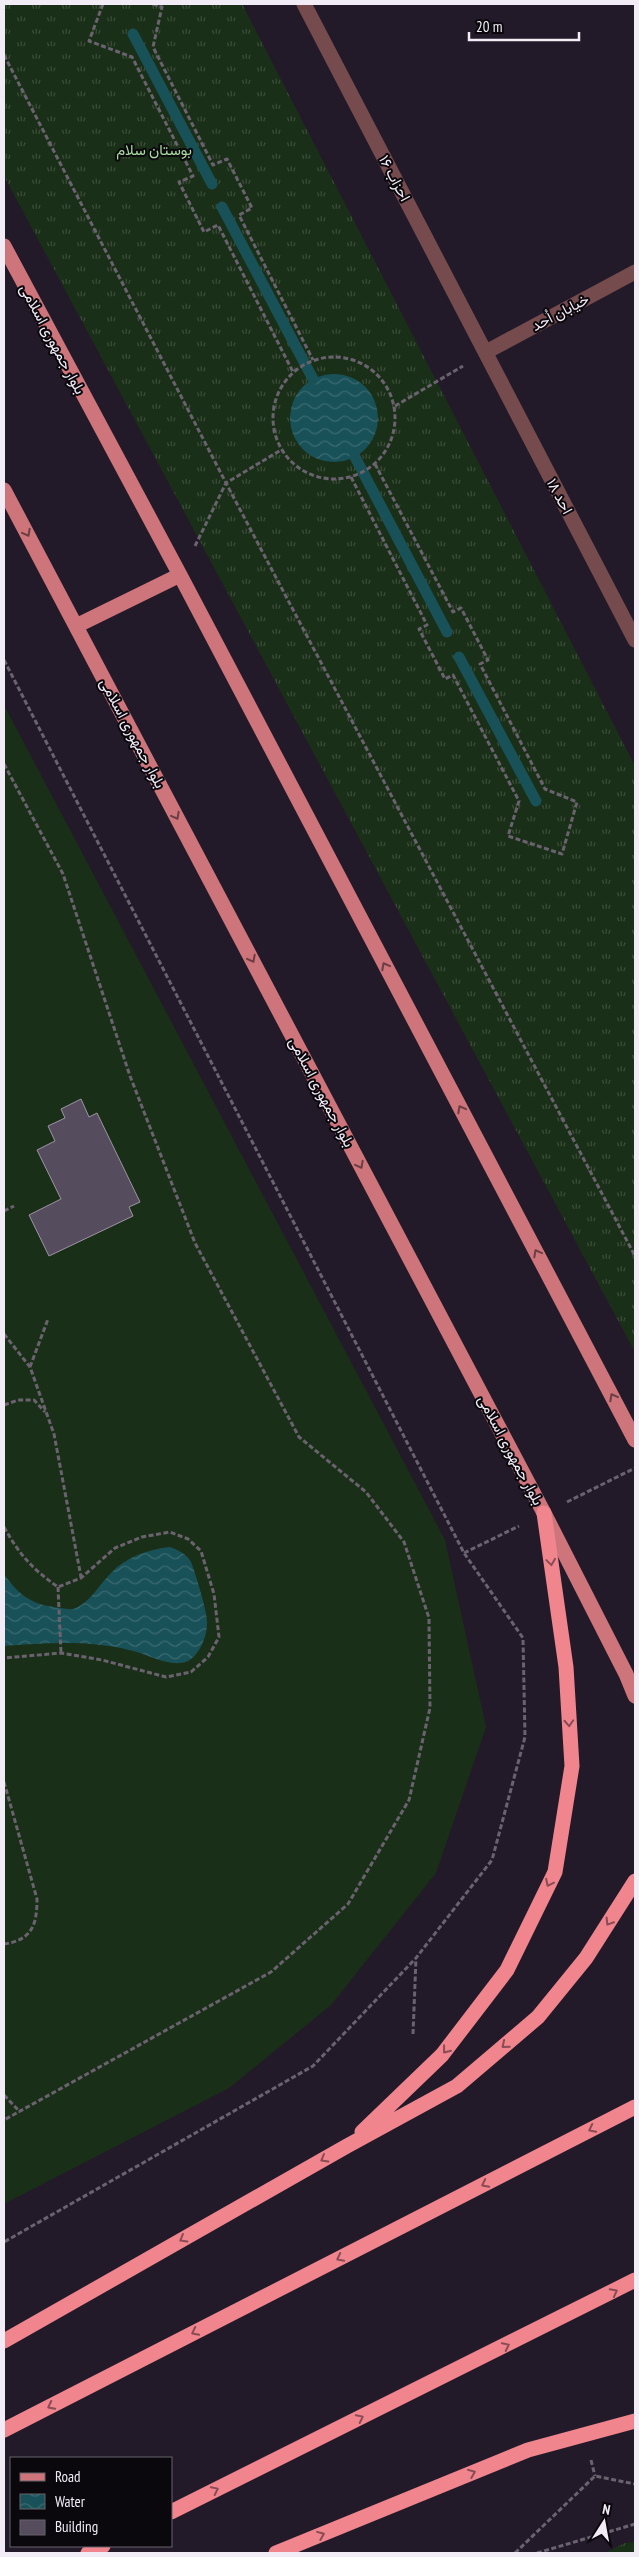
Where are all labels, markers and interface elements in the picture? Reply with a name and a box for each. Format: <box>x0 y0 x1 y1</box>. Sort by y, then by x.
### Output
scale bar <box>469 10 579 42</box>
text: 20 m <box>476 17 502 36</box>
park label: بوستان سلام <box>116 140 192 160</box>
street label: احزاب ۱۶ <box>375 152 415 204</box>
street label: بلوار جمهوری اسلامی <box>15 281 90 398</box>
street label: خیابان اُحد <box>528 289 592 335</box>
street label: احد ۱۸ <box>543 475 577 517</box>
one-way arrow <box>21 528 31 537</box>
street label: بلوار جمهوری اسلامی <box>95 675 170 792</box>
one-way arrow <box>170 810 180 819</box>
one-way arrow <box>246 954 256 963</box>
one-way arrow <box>382 962 392 971</box>
street label: بلوار جمهوری اسلامی <box>284 1034 359 1151</box>
one-way arrow <box>457 1106 467 1115</box>
one-way arrow <box>354 1160 364 1169</box>
one-way arrow <box>533 1250 543 1259</box>
street label: بلوار جمهوری اسلامی <box>473 1392 548 1509</box>
one-way arrow <box>609 1393 619 1402</box>
one-way arrow <box>545 1558 556 1566</box>
one-way arrow <box>564 1719 575 1727</box>
one-way arrow <box>545 1877 555 1886</box>
one-way arrow <box>606 1916 615 1925</box>
one-way arrow <box>502 2040 511 2049</box>
one-way arrow <box>442 2044 451 2053</box>
one-way arrow <box>588 2123 597 2133</box>
one-way arrow <box>320 2153 329 2163</box>
one-way arrow <box>481 2178 490 2188</box>
one-way arrow <box>179 2233 188 2243</box>
one-way arrow <box>336 2252 345 2262</box>
one-way arrow <box>609 2288 618 2298</box>
one-way arrow <box>192 2326 201 2336</box>
one-way arrow <box>501 2342 510 2352</box>
one-way arrow <box>47 2400 56 2410</box>
one-way arrow <box>355 2414 364 2424</box>
legend <box>10 2457 172 2547</box>
text: Road <box>55 2467 81 2486</box>
one-way arrow <box>467 2468 475 2478</box>
one-way arrow <box>210 2486 219 2497</box>
text: Water <box>55 2492 86 2511</box>
north arrow <box>579 2497 629 2547</box>
text: N <box>601 2500 612 2519</box>
text: Building <box>55 2517 98 2536</box>
one-way arrow <box>316 2530 325 2541</box>

